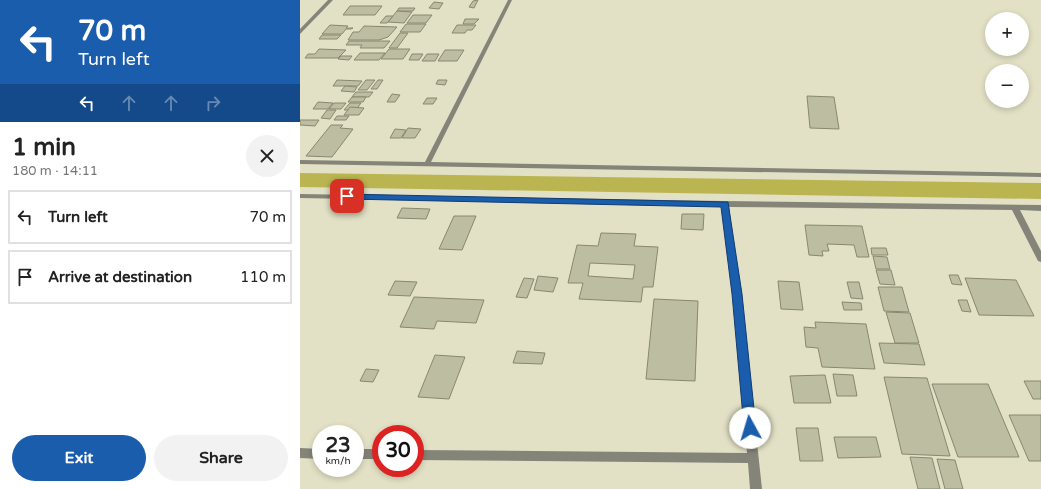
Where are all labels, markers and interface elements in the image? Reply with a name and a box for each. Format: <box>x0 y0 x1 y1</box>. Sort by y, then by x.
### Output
map controls <box>985 12 1029 108</box>
button: + <box>985 12 1029 56</box>
text: 70 m <box>78 14 146 48</box>
icon: left <box>12 16 64 68</box>
text: Turn left <box>78 48 150 70</box>
button: − <box>985 64 1029 108</box>
icon: left <box>76 92 98 114</box>
icon: ahead <box>118 92 140 114</box>
icon: ahead <box>160 92 182 114</box>
icon: right <box>202 92 224 114</box>
text: 1 min <box>12 133 76 162</box>
button: close <box>246 135 288 177</box>
text: 180 m · 14:11 <box>12 163 98 179</box>
pin <box>330 179 364 213</box>
icon: arrive <box>336 185 358 207</box>
icon: left <box>14 206 36 228</box>
text: Turn left <box>48 208 108 226</box>
text: 70 m <box>249 208 286 226</box>
icon: arrive <box>14 266 36 288</box>
text: Arrive at destination <box>48 268 192 286</box>
text: 110 m <box>240 268 286 286</box>
position arrow <box>729 407 771 449</box>
speed limit sign: 30 <box>372 425 424 477</box>
text: 23 <box>325 434 351 458</box>
button: Exit <box>12 435 146 481</box>
button: Share <box>154 435 288 481</box>
text: km/h <box>325 455 351 467</box>

